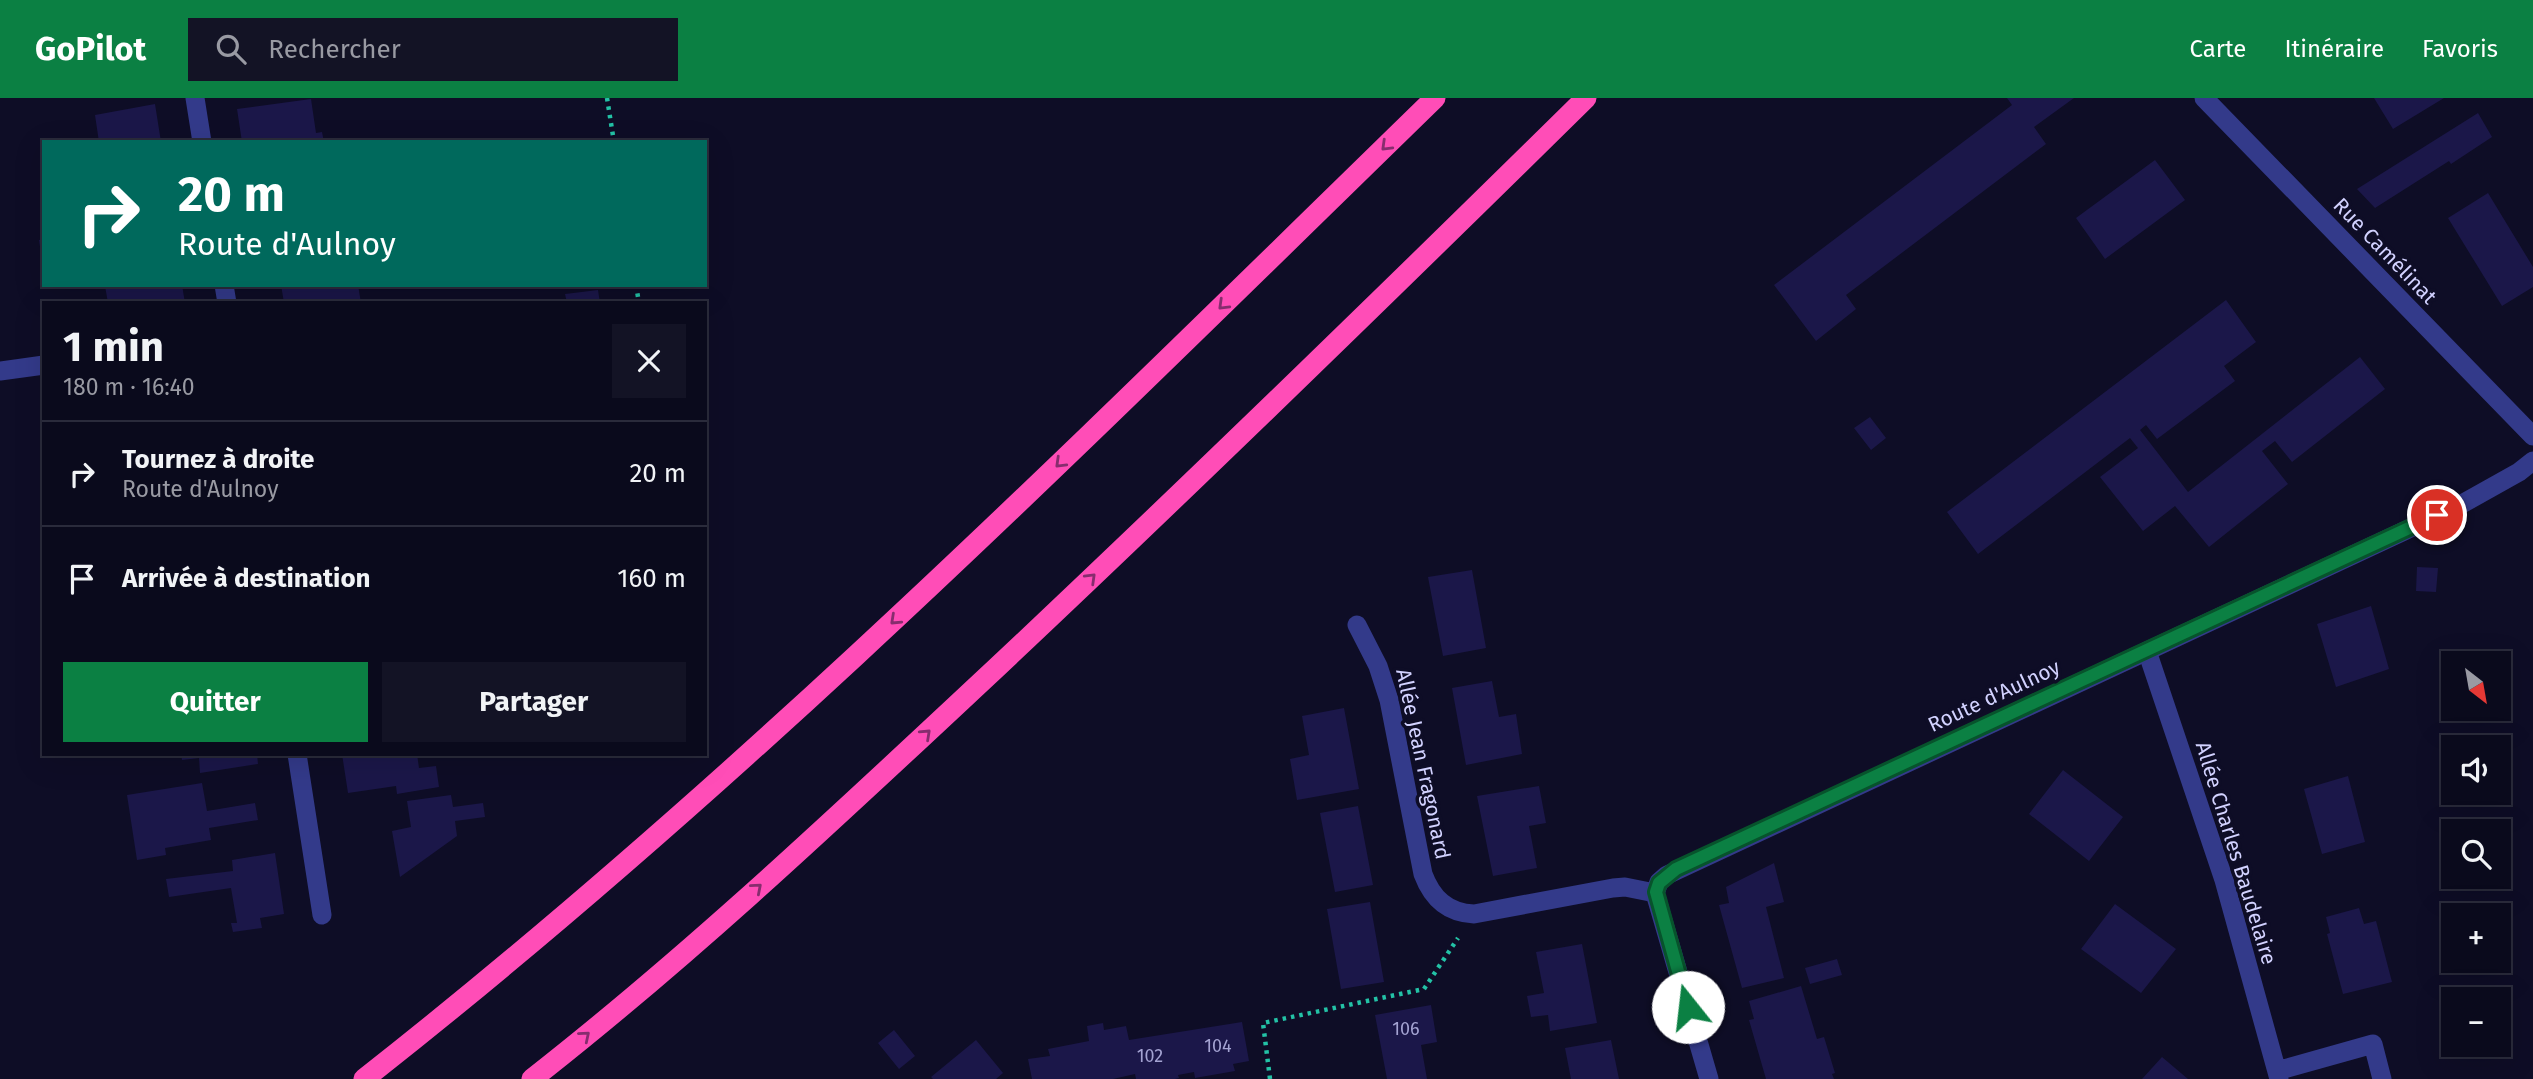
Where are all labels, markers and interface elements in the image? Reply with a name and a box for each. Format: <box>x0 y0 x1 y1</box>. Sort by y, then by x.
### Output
search box <box>188 18 678 81</box>
text: GoPilot <box>35 29 146 69</box>
icon: search <box>212 30 250 68</box>
text: Rechercher <box>268 34 401 65</box>
text: Carte <box>2190 35 2246 63</box>
text: Itinéraire <box>2284 35 2384 63</box>
text: Favoris <box>2422 35 2498 63</box>
one-way arrow <box>1381 137 1394 150</box>
text: 20 m <box>178 165 285 224</box>
icon: right <box>63 168 154 259</box>
street label: Rue Camélinat <box>2328 192 2442 310</box>
text: Route d'Aulnoy <box>178 225 396 263</box>
one-way arrow <box>1218 296 1231 309</box>
text: 1 min <box>63 322 164 372</box>
button: close <box>612 324 686 398</box>
text: 180 m · 16:40 <box>63 373 195 401</box>
text: Tournez à droite <box>122 444 314 475</box>
icon: right <box>63 455 101 493</box>
one-way arrow <box>1055 455 1068 467</box>
text: 20 m <box>629 458 686 489</box>
text: Route d'Aulnoy <box>122 475 279 503</box>
pin <box>2407 485 2467 545</box>
icon: arrive <box>2418 496 2456 534</box>
icon: arrive <box>63 560 101 598</box>
text: Arrivée à destination <box>122 563 371 594</box>
text: 160 m <box>617 563 686 594</box>
one-way arrow <box>1083 574 1096 587</box>
one-way arrow <box>890 612 903 624</box>
north arrow <box>2441 651 2511 721</box>
map controls <box>2441 651 2511 1057</box>
street label: Route d'Aulnoy <box>1924 654 2065 738</box>
button: Quitter <box>63 662 368 742</box>
button: Partager <box>382 662 686 742</box>
street label: Allée Jean Fragonard <box>1390 666 1456 862</box>
one-way arrow <box>918 730 931 743</box>
button: sound <box>2441 735 2511 805</box>
street label: Allée Charles Baudelaire <box>2190 738 2282 968</box>
button: search <box>2441 819 2511 889</box>
one-way arrow <box>749 884 762 896</box>
button: + <box>2441 903 2511 973</box>
position arrow <box>1651 970 1725 1044</box>
button: − <box>2441 987 2511 1057</box>
house number: 106 <box>1392 1018 1420 1040</box>
one-way arrow <box>577 1032 590 1044</box>
house number: 104 <box>1204 1035 1232 1057</box>
house number: 102 <box>1137 1045 1163 1067</box>

